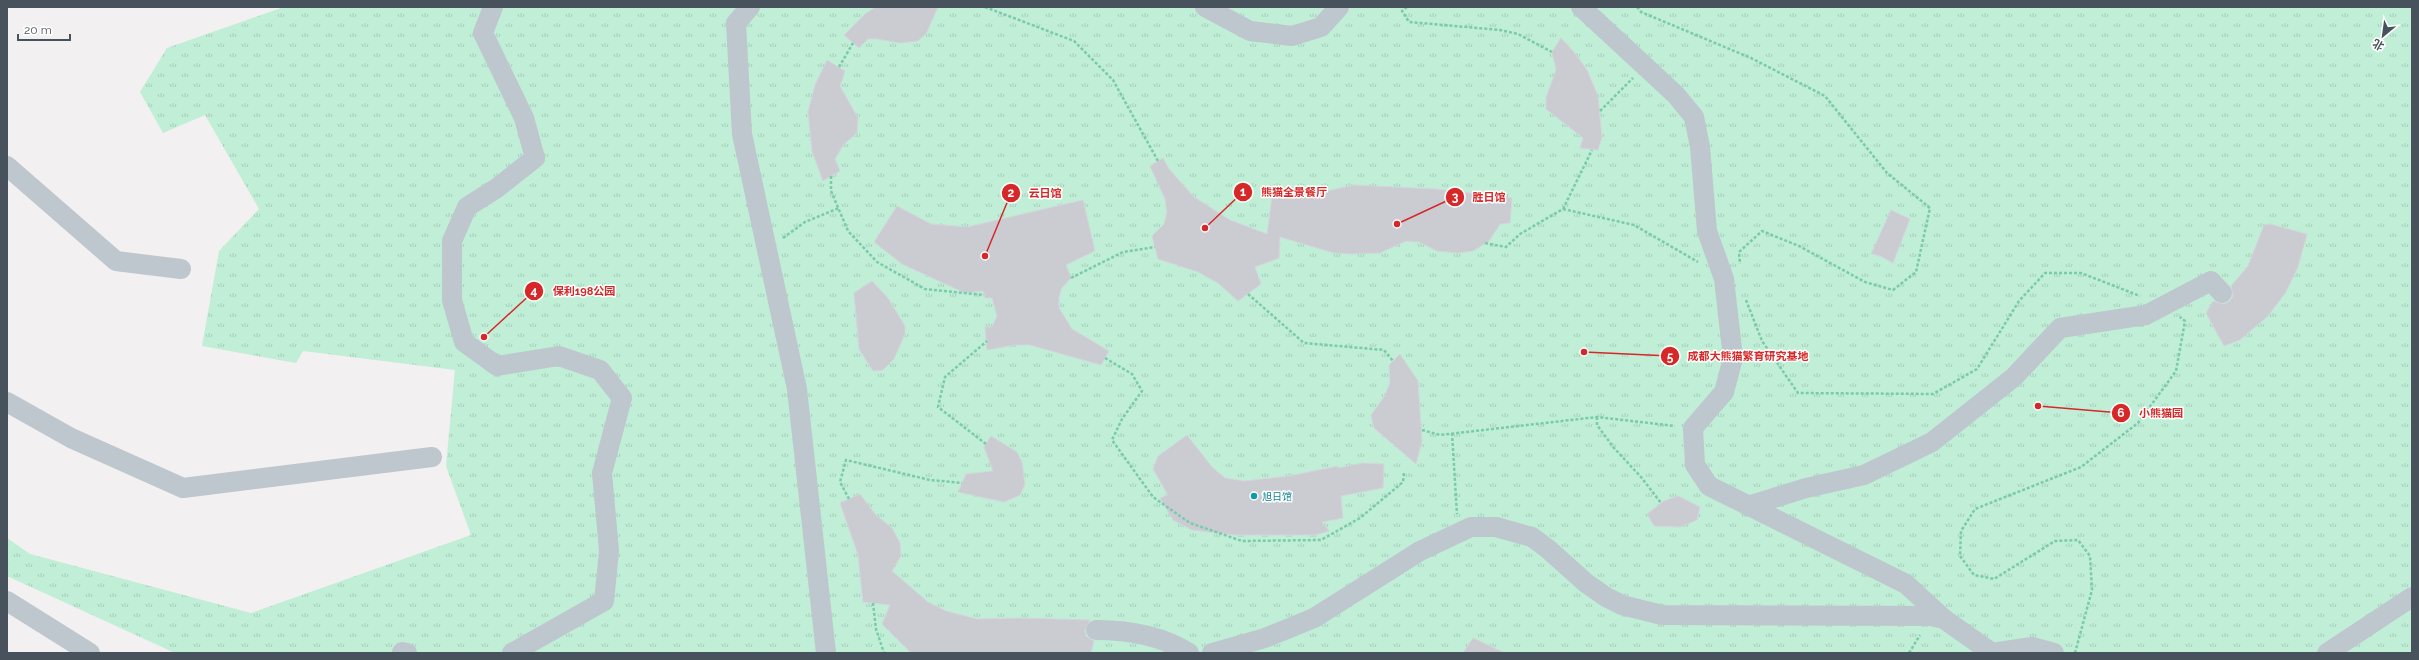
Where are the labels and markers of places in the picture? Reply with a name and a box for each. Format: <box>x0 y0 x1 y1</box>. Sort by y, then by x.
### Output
callout: 熊猫全景餐厅 <box>1233 180 1335 203</box>
callout: 云日馆 <box>1001 181 1070 204</box>
callout: 胜日馆 <box>1445 185 1514 208</box>
callout: 保利198公园 <box>524 279 623 302</box>
callout: 成都大熊猫繁育研究基地 <box>1660 345 1817 368</box>
callout: 小熊猫园 <box>2111 401 2191 424</box>
marker: 旭日馆 <box>1249 491 1259 501</box>
place label: 旭日馆 <box>1262 491 1292 502</box>

